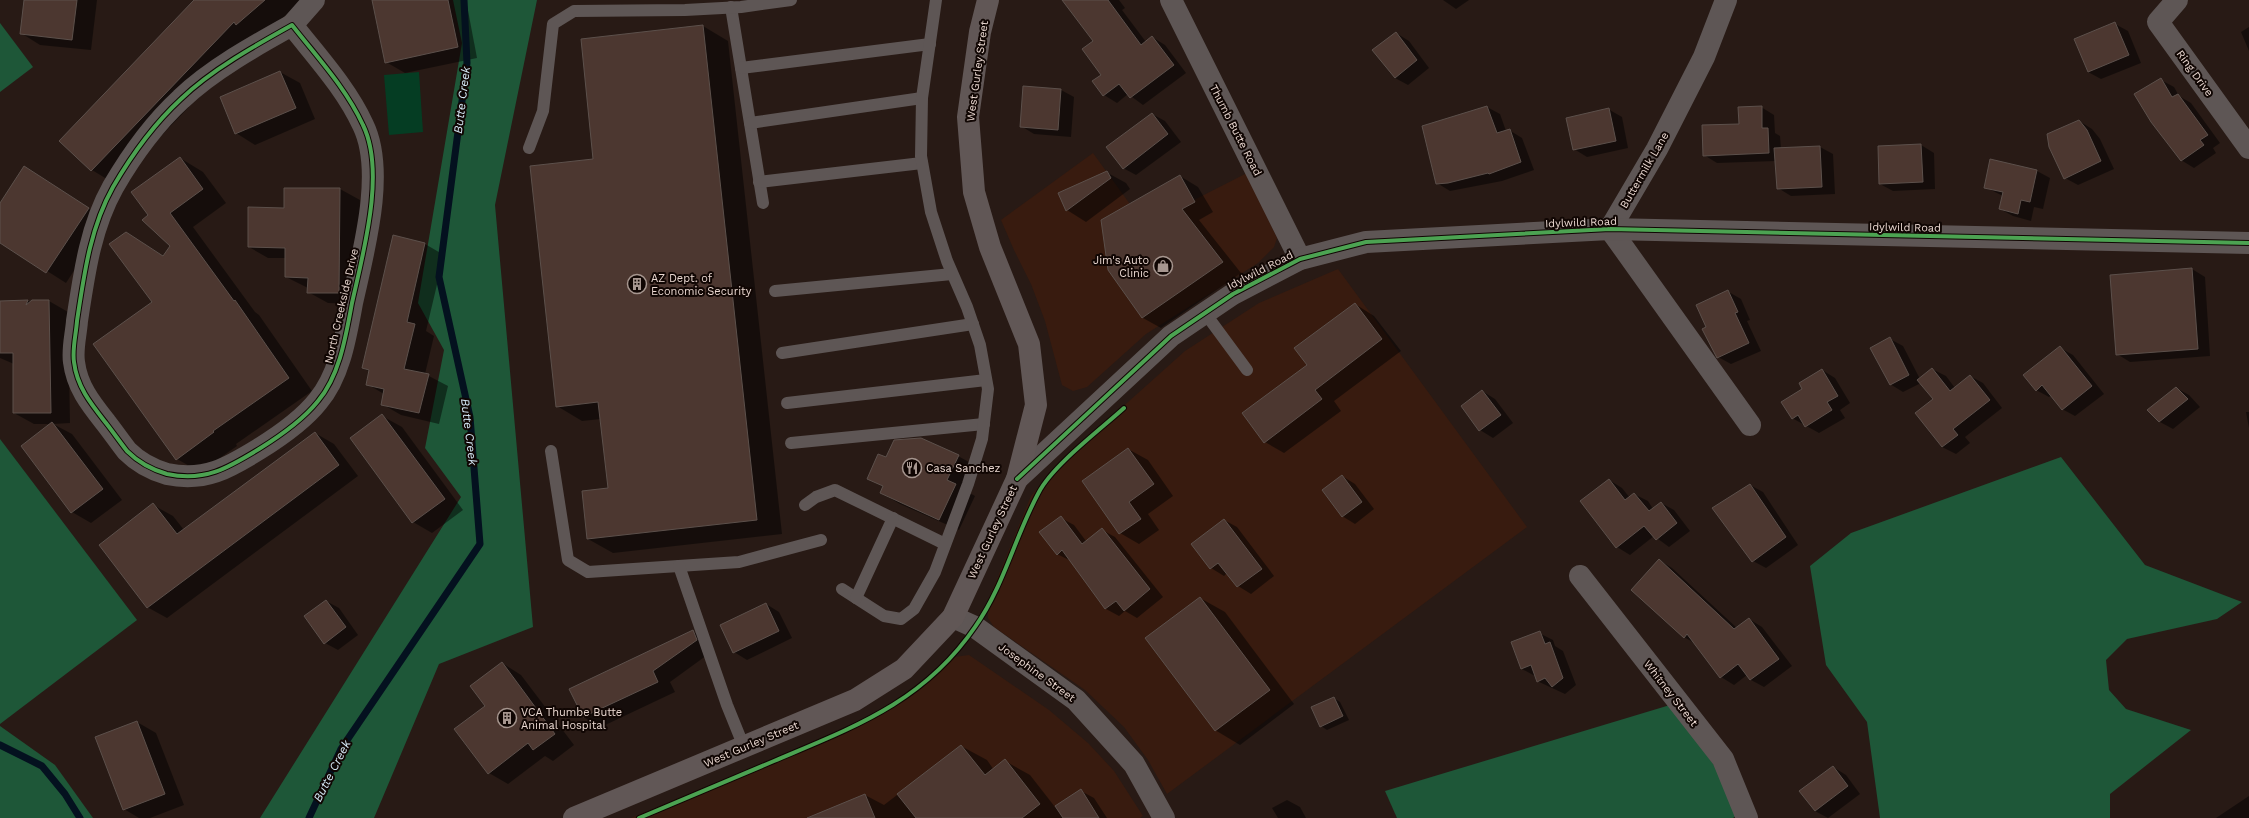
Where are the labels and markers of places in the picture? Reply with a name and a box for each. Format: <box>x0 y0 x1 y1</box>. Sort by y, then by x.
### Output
place label: Jim's Auto Clinic <box>1093 254 1149 280</box>
shop icon: Jim's Auto Clinic <box>1152 255 1174 277</box>
place label: AZ Dept. of Economic Security <box>651 272 752 298</box>
building icon: AZ Dept. of Economic Security <box>626 273 648 295</box>
restaurant icon: Casa Sanchez <box>901 457 923 479</box>
place label: Casa Sanchez <box>926 462 1001 475</box>
place label: VCA Thumbe Butte Animal Hospital <box>521 706 622 732</box>
building icon: VCA Thumbe Butte Animal Hospital <box>496 707 518 729</box>

